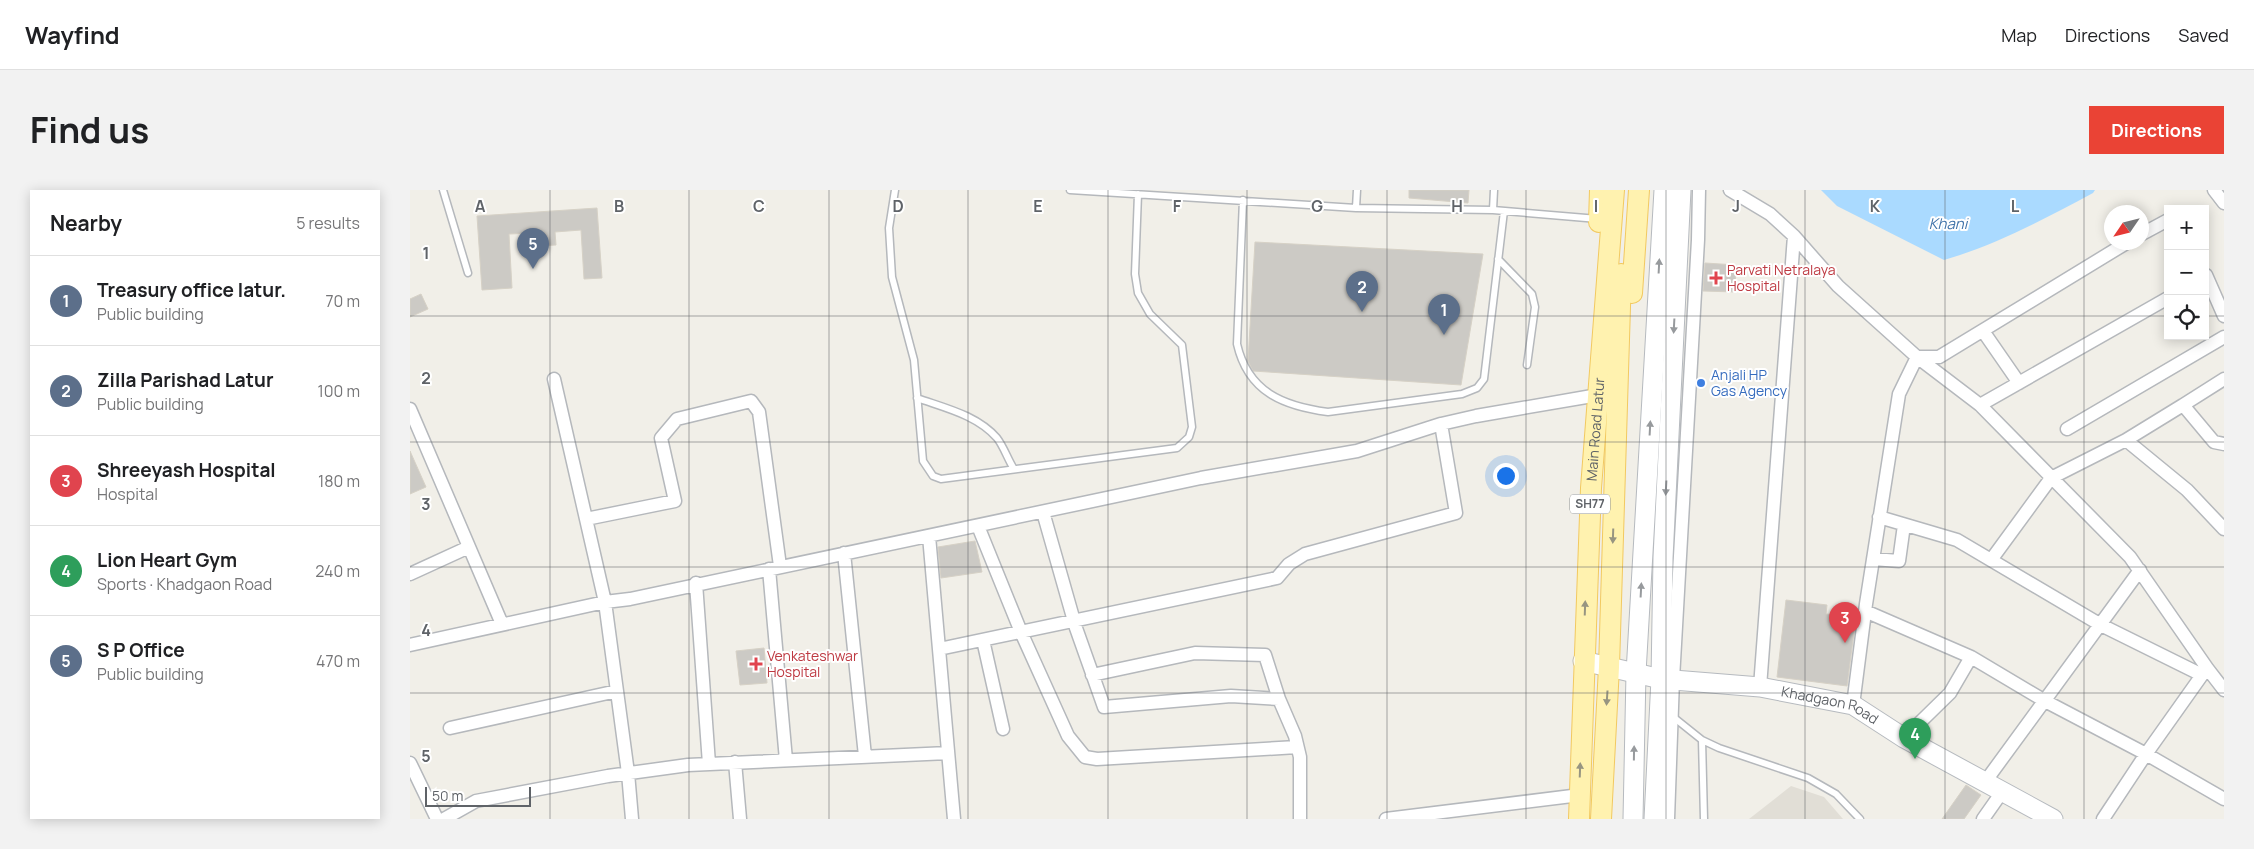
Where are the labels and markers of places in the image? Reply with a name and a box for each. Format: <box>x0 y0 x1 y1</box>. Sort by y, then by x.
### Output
pin: 5 <box>517 228 549 269</box>
place label: Parvati Netralaya Hospital <box>1727 260 1836 295</box>
pin: 2 <box>1346 271 1378 312</box>
marker: Parvati Netralaya Hospital <box>1709 271 1723 285</box>
pin: 1 <box>1428 294 1460 335</box>
place label: Anjali HP Gas Agency <box>1711 365 1788 400</box>
marker: Anjali HP Gas Agency <box>1695 377 1707 389</box>
pin: 3 <box>1829 602 1861 643</box>
place label: Venkateshwar Hospital <box>767 646 858 681</box>
marker: Venkateshwar Hospital <box>749 657 763 671</box>
pin: 4 <box>1899 718 1931 759</box>

